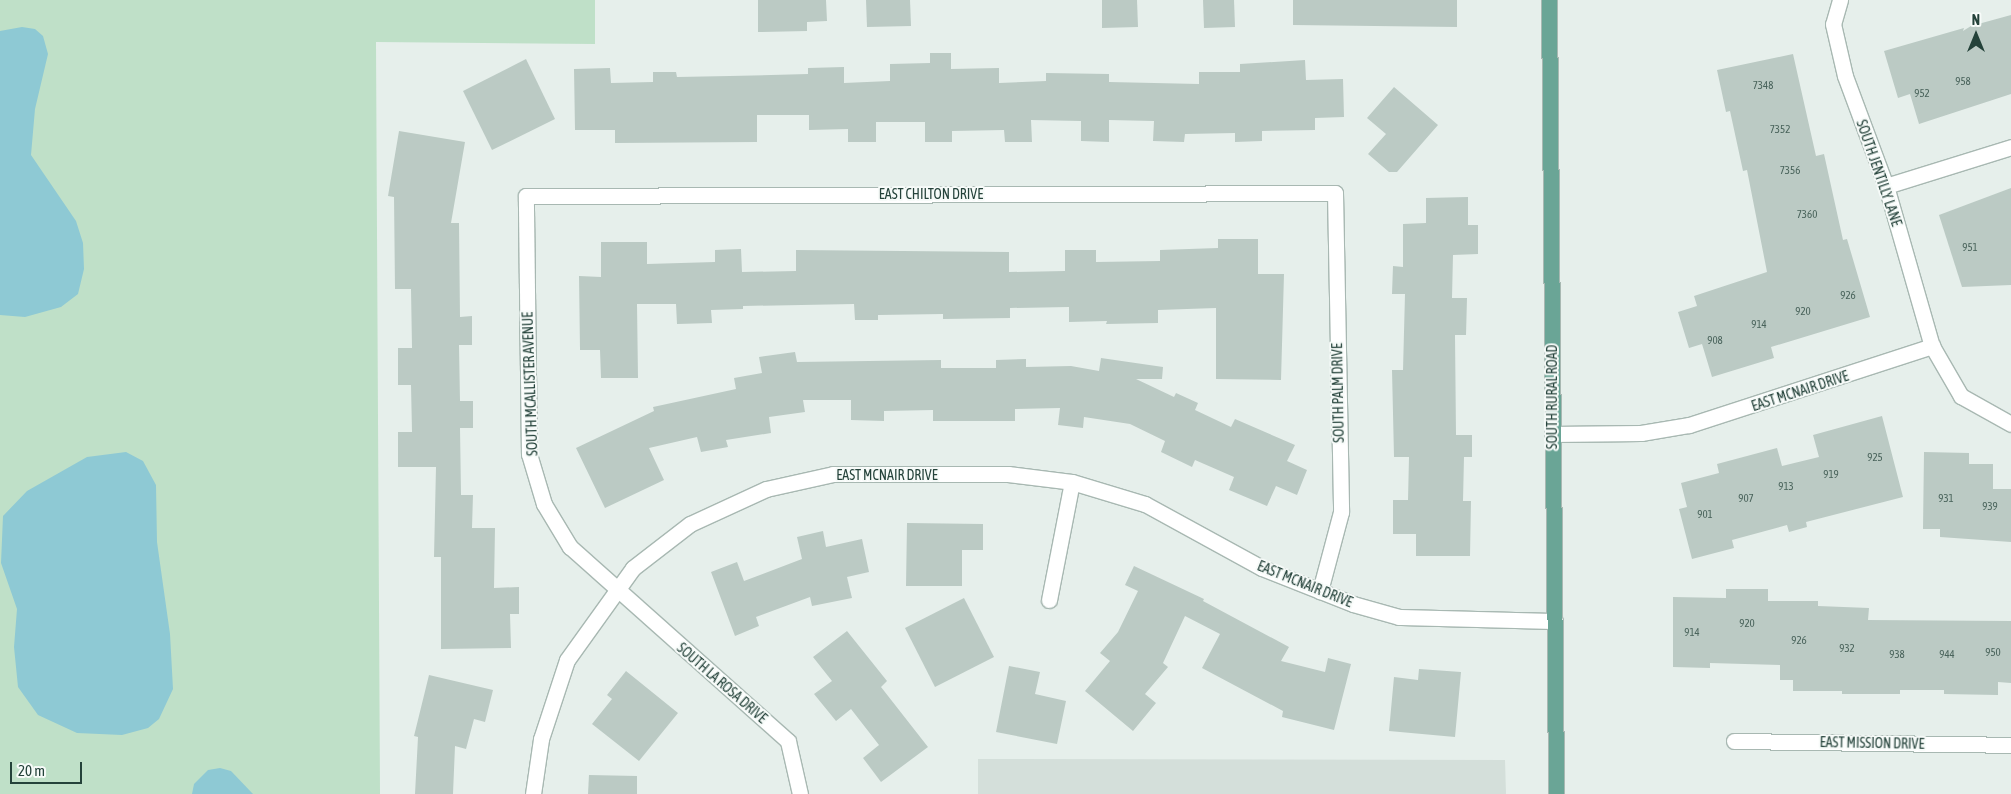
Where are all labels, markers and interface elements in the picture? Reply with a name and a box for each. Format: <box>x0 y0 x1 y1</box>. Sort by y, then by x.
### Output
north arrow <box>1951 10 2001 60</box>
text: N <box>1972 12 1980 28</box>
house number: 958 <box>1955 74 1971 88</box>
house number: 7348 <box>1753 78 1773 92</box>
house number: 952 <box>1914 86 1930 100</box>
street label: SOUTH JENTILLY LANE <box>1853 118 1905 228</box>
house number: 7352 <box>1770 122 1790 136</box>
house number: 7356 <box>1780 163 1800 177</box>
street label: EAST CHILTON DRIVE <box>879 186 983 202</box>
house number: 7360 <box>1797 207 1817 221</box>
house number: 951 <box>1962 240 1978 254</box>
house number: 926 <box>1840 288 1856 302</box>
house number: 920 <box>1795 304 1811 318</box>
street label: SOUTH MCALLISTER AVENUE <box>519 312 541 456</box>
house number: 914 <box>1751 317 1767 331</box>
house number: 908 <box>1707 333 1723 347</box>
street label: SOUTH PALM DRIVE <box>1329 343 1347 443</box>
street label: SOUTH RURAL ROAD <box>1544 345 1560 449</box>
street label: EAST MCNAIR DRIVE <box>1749 367 1851 415</box>
house number: 925 <box>1867 450 1883 464</box>
street label: EAST MCNAIR DRIVE <box>836 467 938 483</box>
house number: 919 <box>1823 467 1839 481</box>
house number: 913 <box>1778 479 1794 493</box>
house number: 907 <box>1738 491 1754 505</box>
house number: 931 <box>1938 491 1954 505</box>
house number: 939 <box>1982 499 1998 513</box>
house number: 901 <box>1697 507 1713 521</box>
street label: EAST MCNAIR DRIVE <box>1255 557 1355 611</box>
house number: 920 <box>1739 616 1755 630</box>
house number: 914 <box>1684 625 1700 639</box>
house number: 926 <box>1791 633 1807 647</box>
street label: SOUTH LA ROSA DRIVE <box>674 639 770 727</box>
house number: 932 <box>1839 641 1855 655</box>
house number: 950 <box>1985 645 2001 659</box>
house number: 938 <box>1889 647 1905 661</box>
house number: 944 <box>1939 647 1955 661</box>
street label: EAST MISSION DRIVE <box>1820 734 1924 752</box>
scale bar <box>12 752 85 784</box>
text: 20 m <box>18 762 45 779</box>

